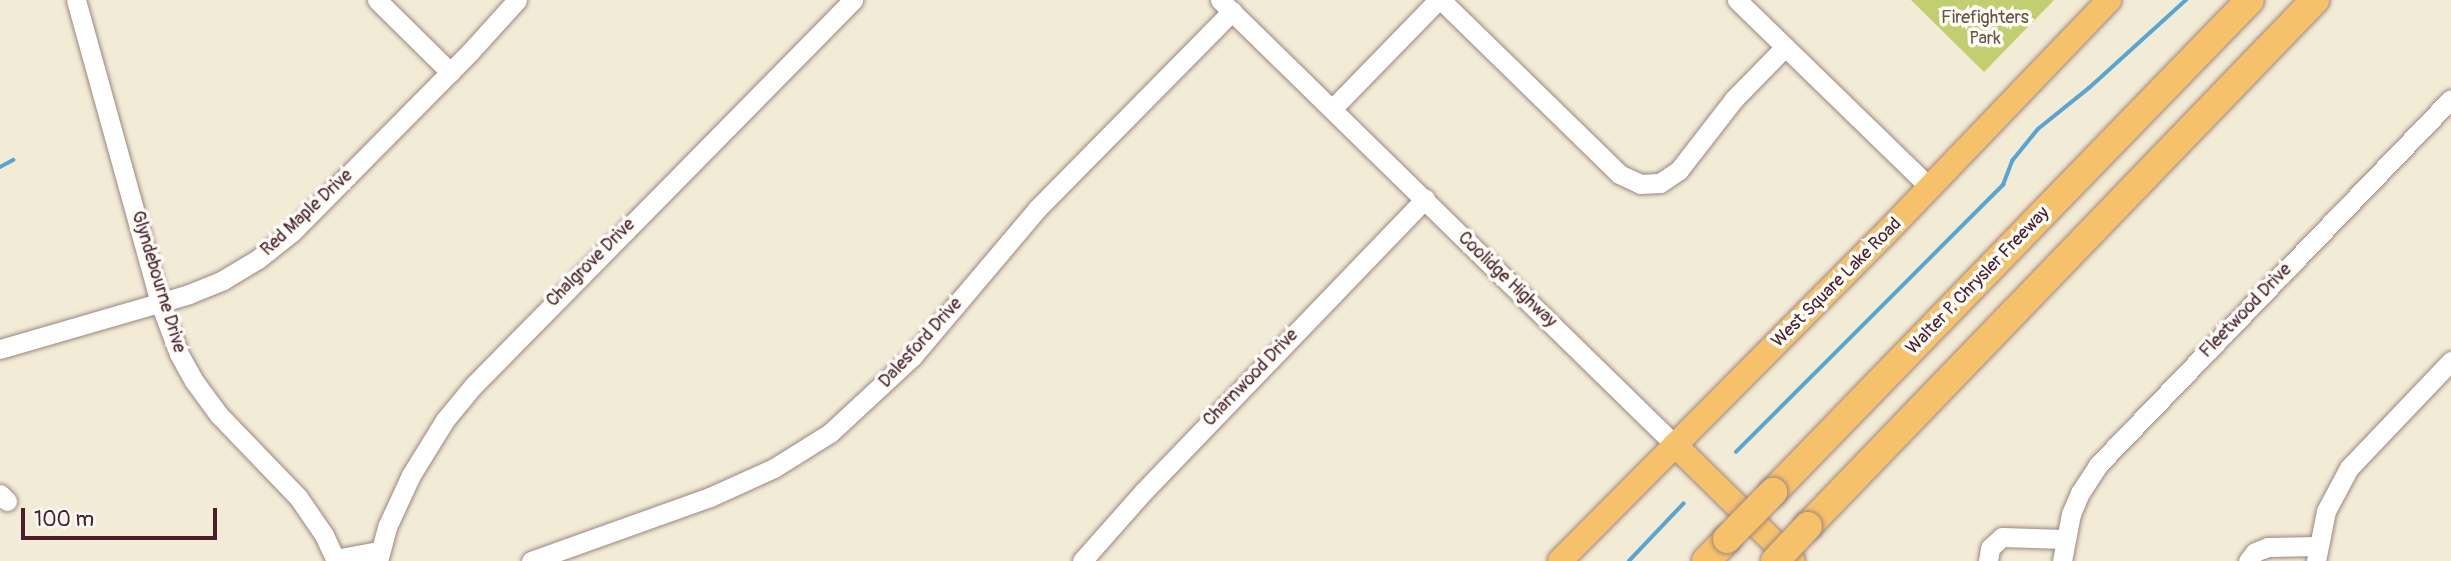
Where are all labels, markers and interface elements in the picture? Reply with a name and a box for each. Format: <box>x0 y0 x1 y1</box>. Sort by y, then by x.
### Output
park label: Firefighters Park <box>1941 8 2029 50</box>
street label: Red Maple Drive <box>257 165 357 261</box>
street label: Walter P. Chrysler Freeway <box>1902 203 2054 359</box>
street label: Glyndebourne Drive <box>126 208 190 356</box>
street label: Chalgrove Drive <box>542 214 640 312</box>
street label: West Square Lake Road <box>1768 214 1906 352</box>
street label: Coolidge Highway <box>1453 227 1561 333</box>
street label: Fleetwood Drive <box>2196 259 2296 363</box>
street label: Dalesford Drive <box>875 293 967 393</box>
street label: Charnwood Drive <box>1199 325 1303 431</box>
scale bar <box>24 494 220 538</box>
text: 100 m <box>34 506 94 533</box>

